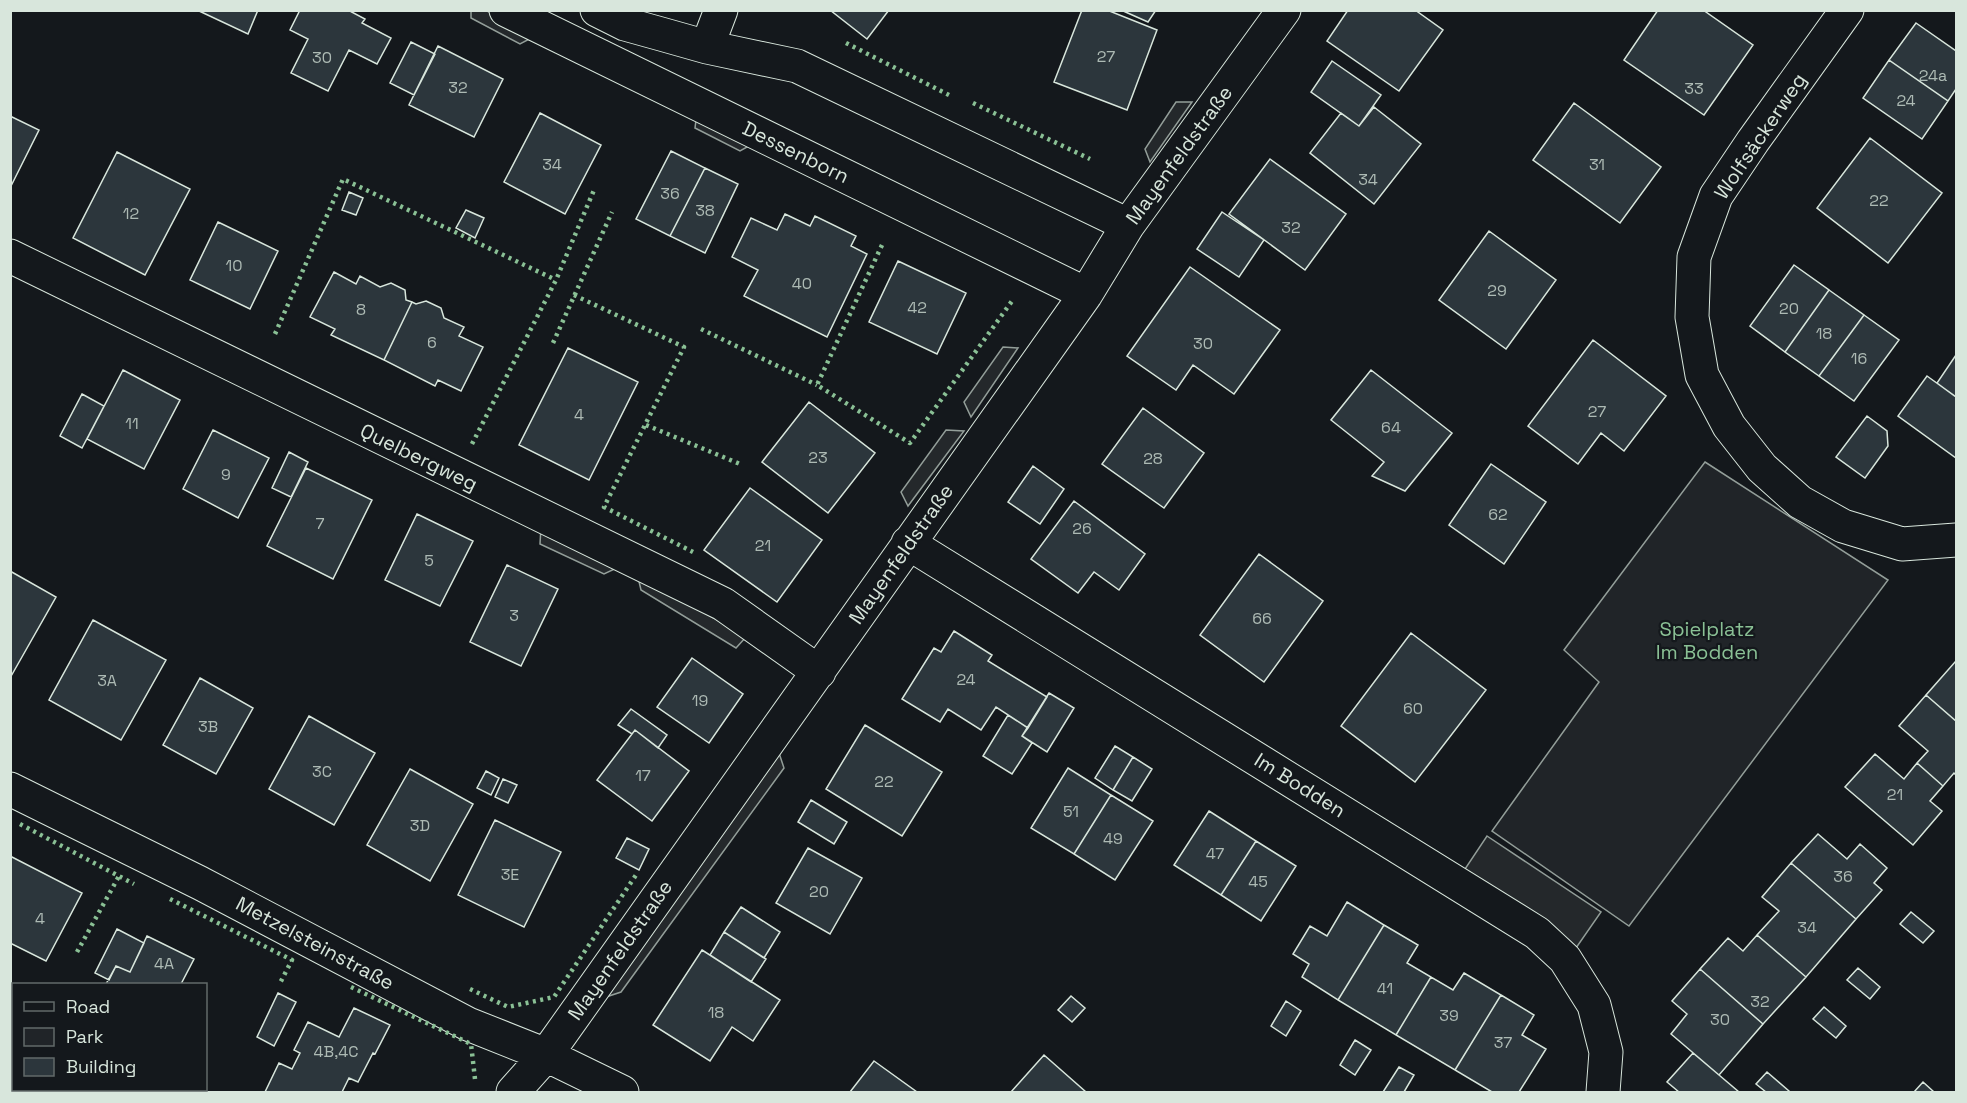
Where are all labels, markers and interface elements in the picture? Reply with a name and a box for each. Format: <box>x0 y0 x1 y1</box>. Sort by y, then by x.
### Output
house number: 27 <box>1097 46 1115 67</box>
house number: 30 <box>312 47 332 68</box>
house number: 24a <box>1919 65 1947 86</box>
street label: Wolfsäckerweg <box>1708 68 1812 204</box>
house number: 32 <box>448 77 468 98</box>
house number: 33 <box>1684 78 1704 99</box>
street label: Mayenfeldstraße <box>1120 81 1238 229</box>
house number: 24 <box>1896 90 1916 111</box>
street label: Dessenborn <box>738 115 854 189</box>
house number: 34 <box>542 154 562 175</box>
house number: 31 <box>1589 154 1605 175</box>
house number: 34 <box>1358 169 1378 190</box>
house number: 36 <box>660 183 680 204</box>
house number: 22 <box>1869 190 1889 211</box>
house number: 38 <box>695 200 715 221</box>
house number: 12 <box>123 203 139 224</box>
house number: 32 <box>1281 217 1301 238</box>
house number: 10 <box>226 255 242 276</box>
house number: 40 <box>792 273 812 294</box>
house number: 29 <box>1487 280 1507 301</box>
house number: 42 <box>907 297 927 318</box>
house number: 20 <box>1779 298 1799 319</box>
house number: 8 <box>356 299 366 320</box>
house number: 18 <box>1816 323 1832 344</box>
house number: 6 <box>427 332 437 353</box>
house number: 30 <box>1193 333 1213 354</box>
house number: 16 <box>1851 348 1867 369</box>
house number: 27 <box>1588 401 1606 422</box>
house number: 4 <box>574 404 584 425</box>
house number: 11 <box>125 413 139 434</box>
street label: Quelbergweg <box>356 417 482 497</box>
house number: 64 <box>1381 417 1401 438</box>
house number: 23 <box>808 447 828 468</box>
house number: 28 <box>1143 448 1163 469</box>
house number: 9 <box>221 464 231 485</box>
street label: Mayenfeldstraße <box>843 479 959 629</box>
house number: 62 <box>1488 504 1508 525</box>
house number: 7 <box>315 513 325 534</box>
house number: 26 <box>1072 518 1092 539</box>
house number: 21 <box>755 535 771 556</box>
house number: 5 <box>424 550 434 571</box>
house number: 3 <box>509 605 519 626</box>
house number: 66 <box>1252 608 1272 629</box>
park label: Spielplatz Im Bodden <box>1656 616 1758 665</box>
house number: 24 <box>956 669 976 690</box>
house number: 3A <box>97 670 117 691</box>
house number: 19 <box>692 690 708 711</box>
house number: 60 <box>1403 698 1423 719</box>
house number: 3B <box>198 716 218 737</box>
street label: Im Bodden <box>1250 747 1350 823</box>
house number: 3C <box>312 761 332 782</box>
house number: 17 <box>635 765 651 786</box>
house number: 22 <box>874 771 894 792</box>
house number: 21 <box>1887 784 1903 805</box>
house number: 51 <box>1063 801 1079 822</box>
house number: 3D <box>410 815 430 836</box>
house number: 49 <box>1103 828 1123 849</box>
house number: 47 <box>1206 843 1224 864</box>
house number: 3E <box>501 864 519 885</box>
house number: 36 <box>1833 866 1853 887</box>
house number: 45 <box>1248 871 1268 892</box>
street label: Mayenfeldstraße <box>562 875 678 1025</box>
house number: 20 <box>809 881 829 902</box>
street label: Metzelsteinstraße <box>231 890 399 996</box>
house number: 4 <box>35 908 45 929</box>
house number: 34 <box>1797 917 1817 938</box>
house number: 4A <box>154 953 174 974</box>
house number: 41 <box>1377 978 1393 999</box>
legend <box>12 983 207 1091</box>
house number: 32 <box>1750 991 1770 1012</box>
text: Road <box>66 995 110 1018</box>
house number: 18 <box>708 1002 724 1023</box>
house number: 39 <box>1439 1005 1459 1026</box>
house number: 30 <box>1710 1009 1730 1030</box>
text: Park <box>66 1025 104 1048</box>
house number: 37 <box>1494 1032 1512 1053</box>
house number: 4B,4C <box>314 1041 358 1062</box>
text: Building <box>66 1055 136 1078</box>

